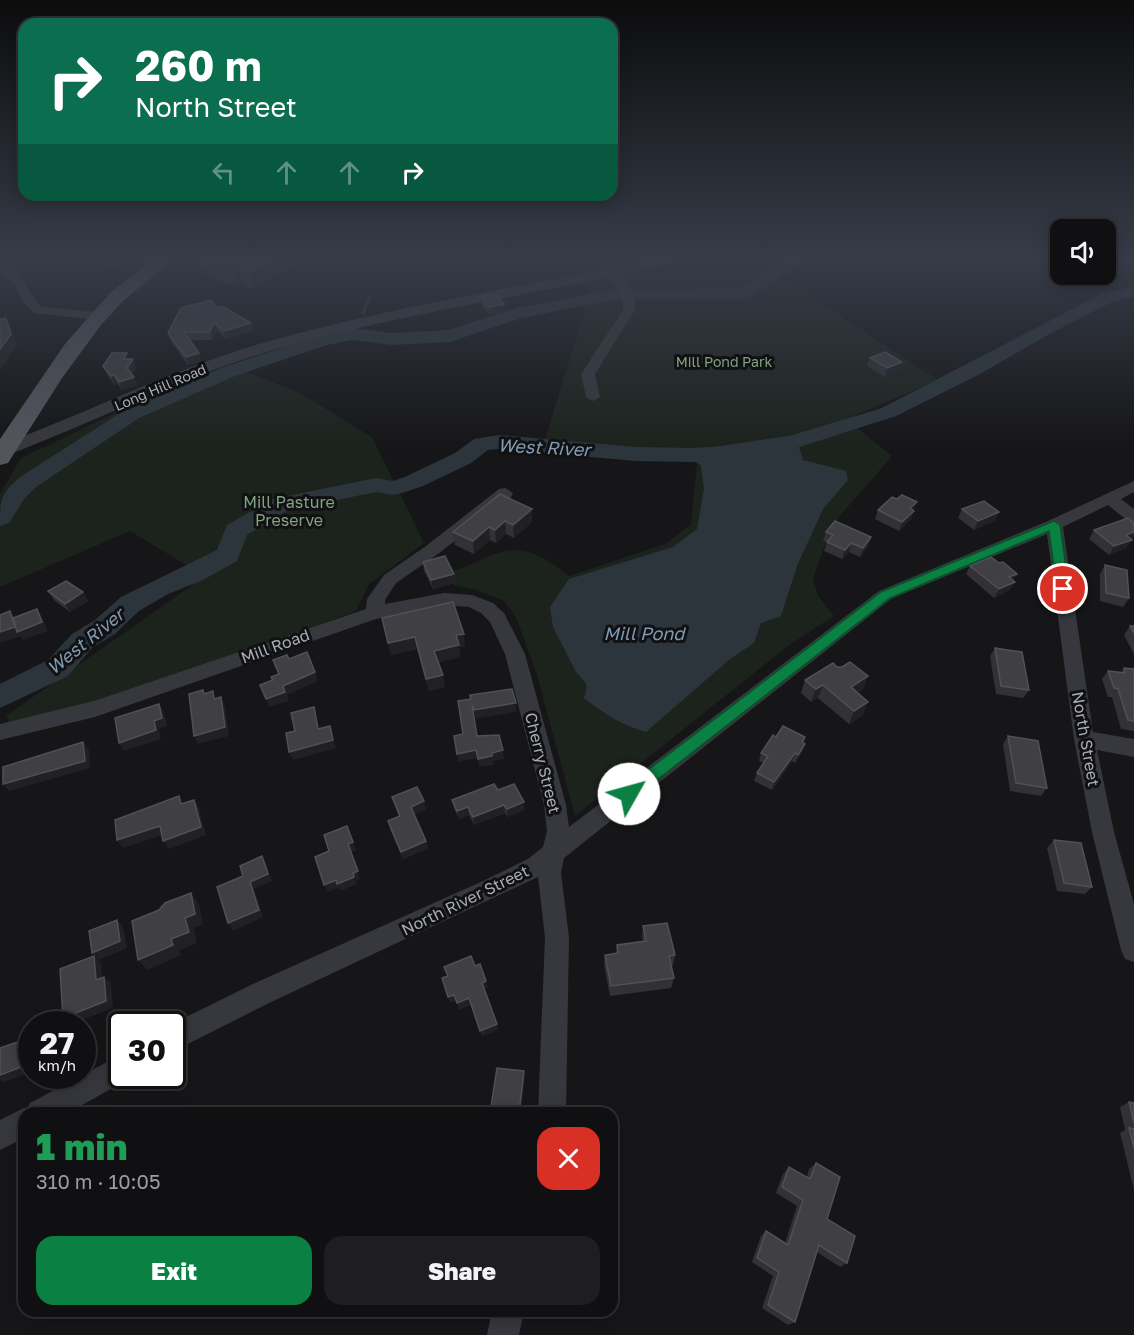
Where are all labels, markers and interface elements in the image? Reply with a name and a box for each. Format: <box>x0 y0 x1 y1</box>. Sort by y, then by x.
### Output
text: 260 m <box>135 40 262 90</box>
icon: right <box>36 42 114 120</box>
text: North Street <box>135 91 297 123</box>
icon: left <box>207 156 240 189</box>
icon: ahead <box>270 156 303 189</box>
icon: ahead <box>333 156 366 189</box>
icon: right <box>396 156 429 189</box>
map controls <box>1050 219 1116 285</box>
button: sound <box>1050 219 1116 285</box>
park label: Mill Pond Park <box>676 353 772 370</box>
street label: Long Hill Road <box>112 360 208 414</box>
water label: West River <box>497 434 594 461</box>
park label: Mill Pasture Preserve <box>243 492 335 530</box>
pin <box>1037 563 1088 614</box>
icon: arrive <box>1046 572 1079 605</box>
water label: West River <box>42 601 130 679</box>
water label: Mill Pond <box>604 622 686 644</box>
street label: Mill Road <box>238 624 312 668</box>
street label: North Street <box>1068 690 1104 788</box>
street label: Cherry Street <box>521 710 565 816</box>
position arrow <box>597 762 661 826</box>
street label: North River Street <box>398 860 532 940</box>
speed limit sign: 30 <box>108 1011 186 1089</box>
text: 27 <box>40 1025 74 1061</box>
text: km/h <box>38 1056 76 1074</box>
text: 1 min <box>36 1125 127 1168</box>
button: close <box>537 1127 600 1190</box>
text: 310 m · 10:05 <box>36 1169 161 1193</box>
button: Exit <box>36 1236 312 1305</box>
button: Share <box>324 1236 600 1305</box>

